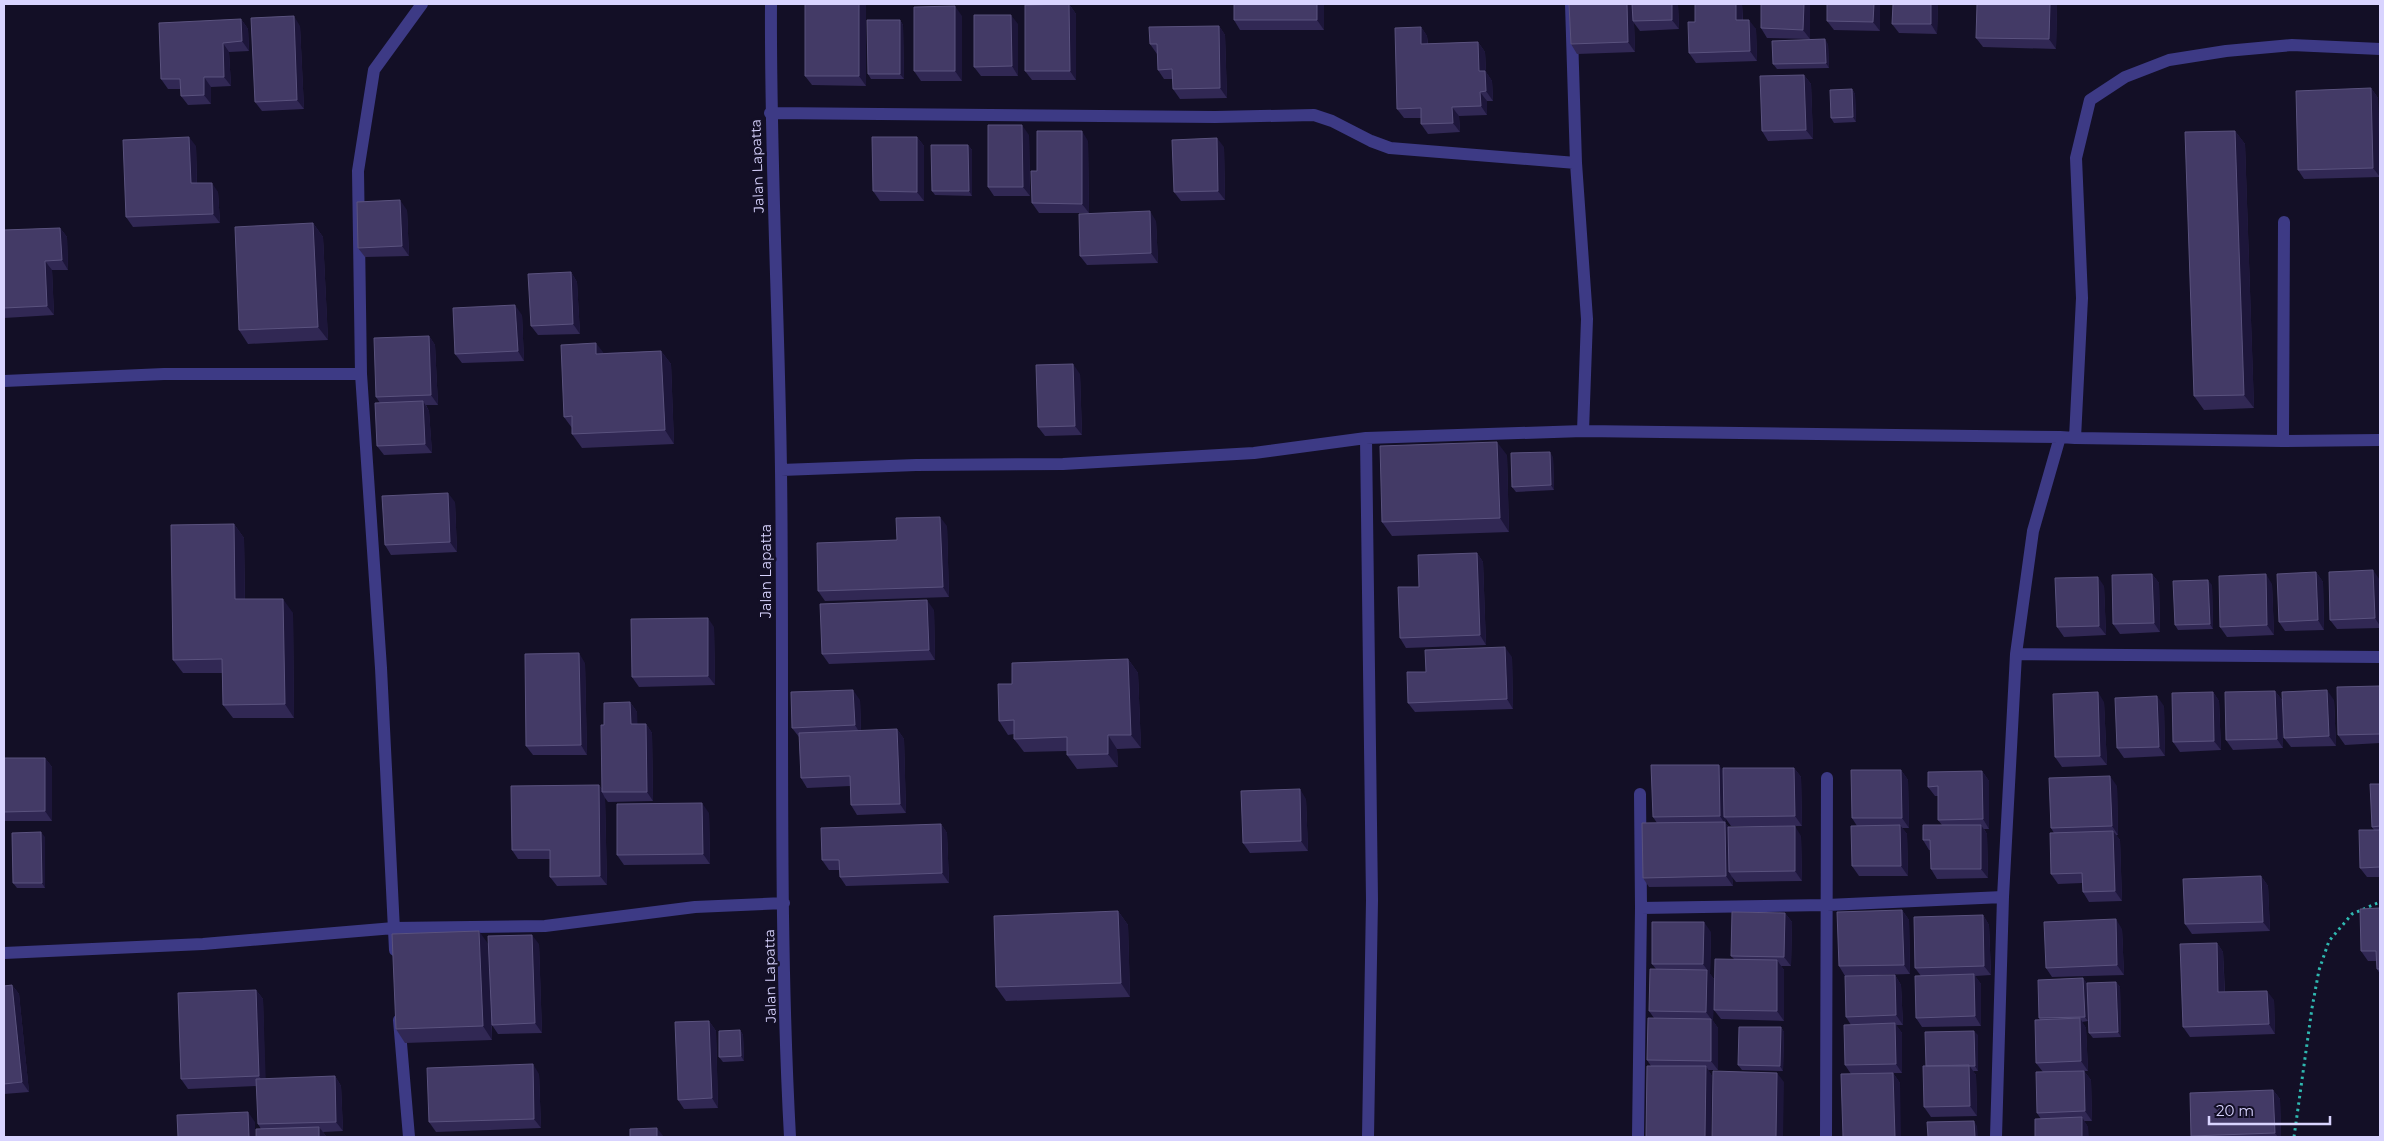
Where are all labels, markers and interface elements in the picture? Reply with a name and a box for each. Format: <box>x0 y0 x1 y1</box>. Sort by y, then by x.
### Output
street label: Jalan Lapatta <box>746 119 768 214</box>
street label: Jalan Lapatta <box>757 524 775 619</box>
street label: Jalan Lapatta <box>760 929 780 1024</box>
scale bar <box>2209 1094 2330 1126</box>
text: 20 m <box>2216 1101 2254 1120</box>

